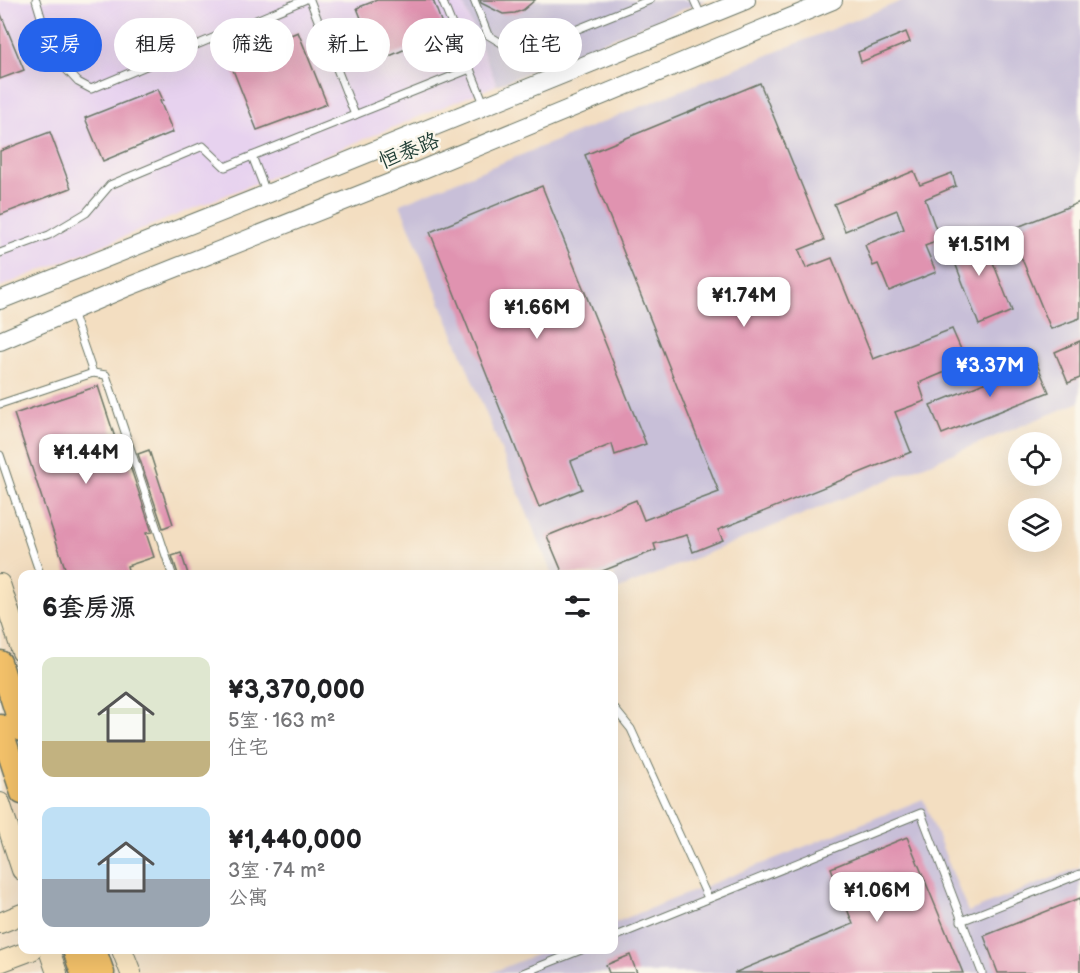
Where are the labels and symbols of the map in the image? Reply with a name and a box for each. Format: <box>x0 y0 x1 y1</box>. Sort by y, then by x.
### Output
street label: 恒泰路 <box>375 128 443 174</box>
pin: ¥1.51M <box>930 226 1028 277</box>
pin: ¥1.74M <box>695 277 793 328</box>
pin: ¥1.66M <box>488 289 586 340</box>
pin: ¥3.37M <box>941 347 1039 398</box>
pin: ¥1.44M <box>37 434 135 485</box>
pin: ¥1.06M <box>828 872 926 923</box>

